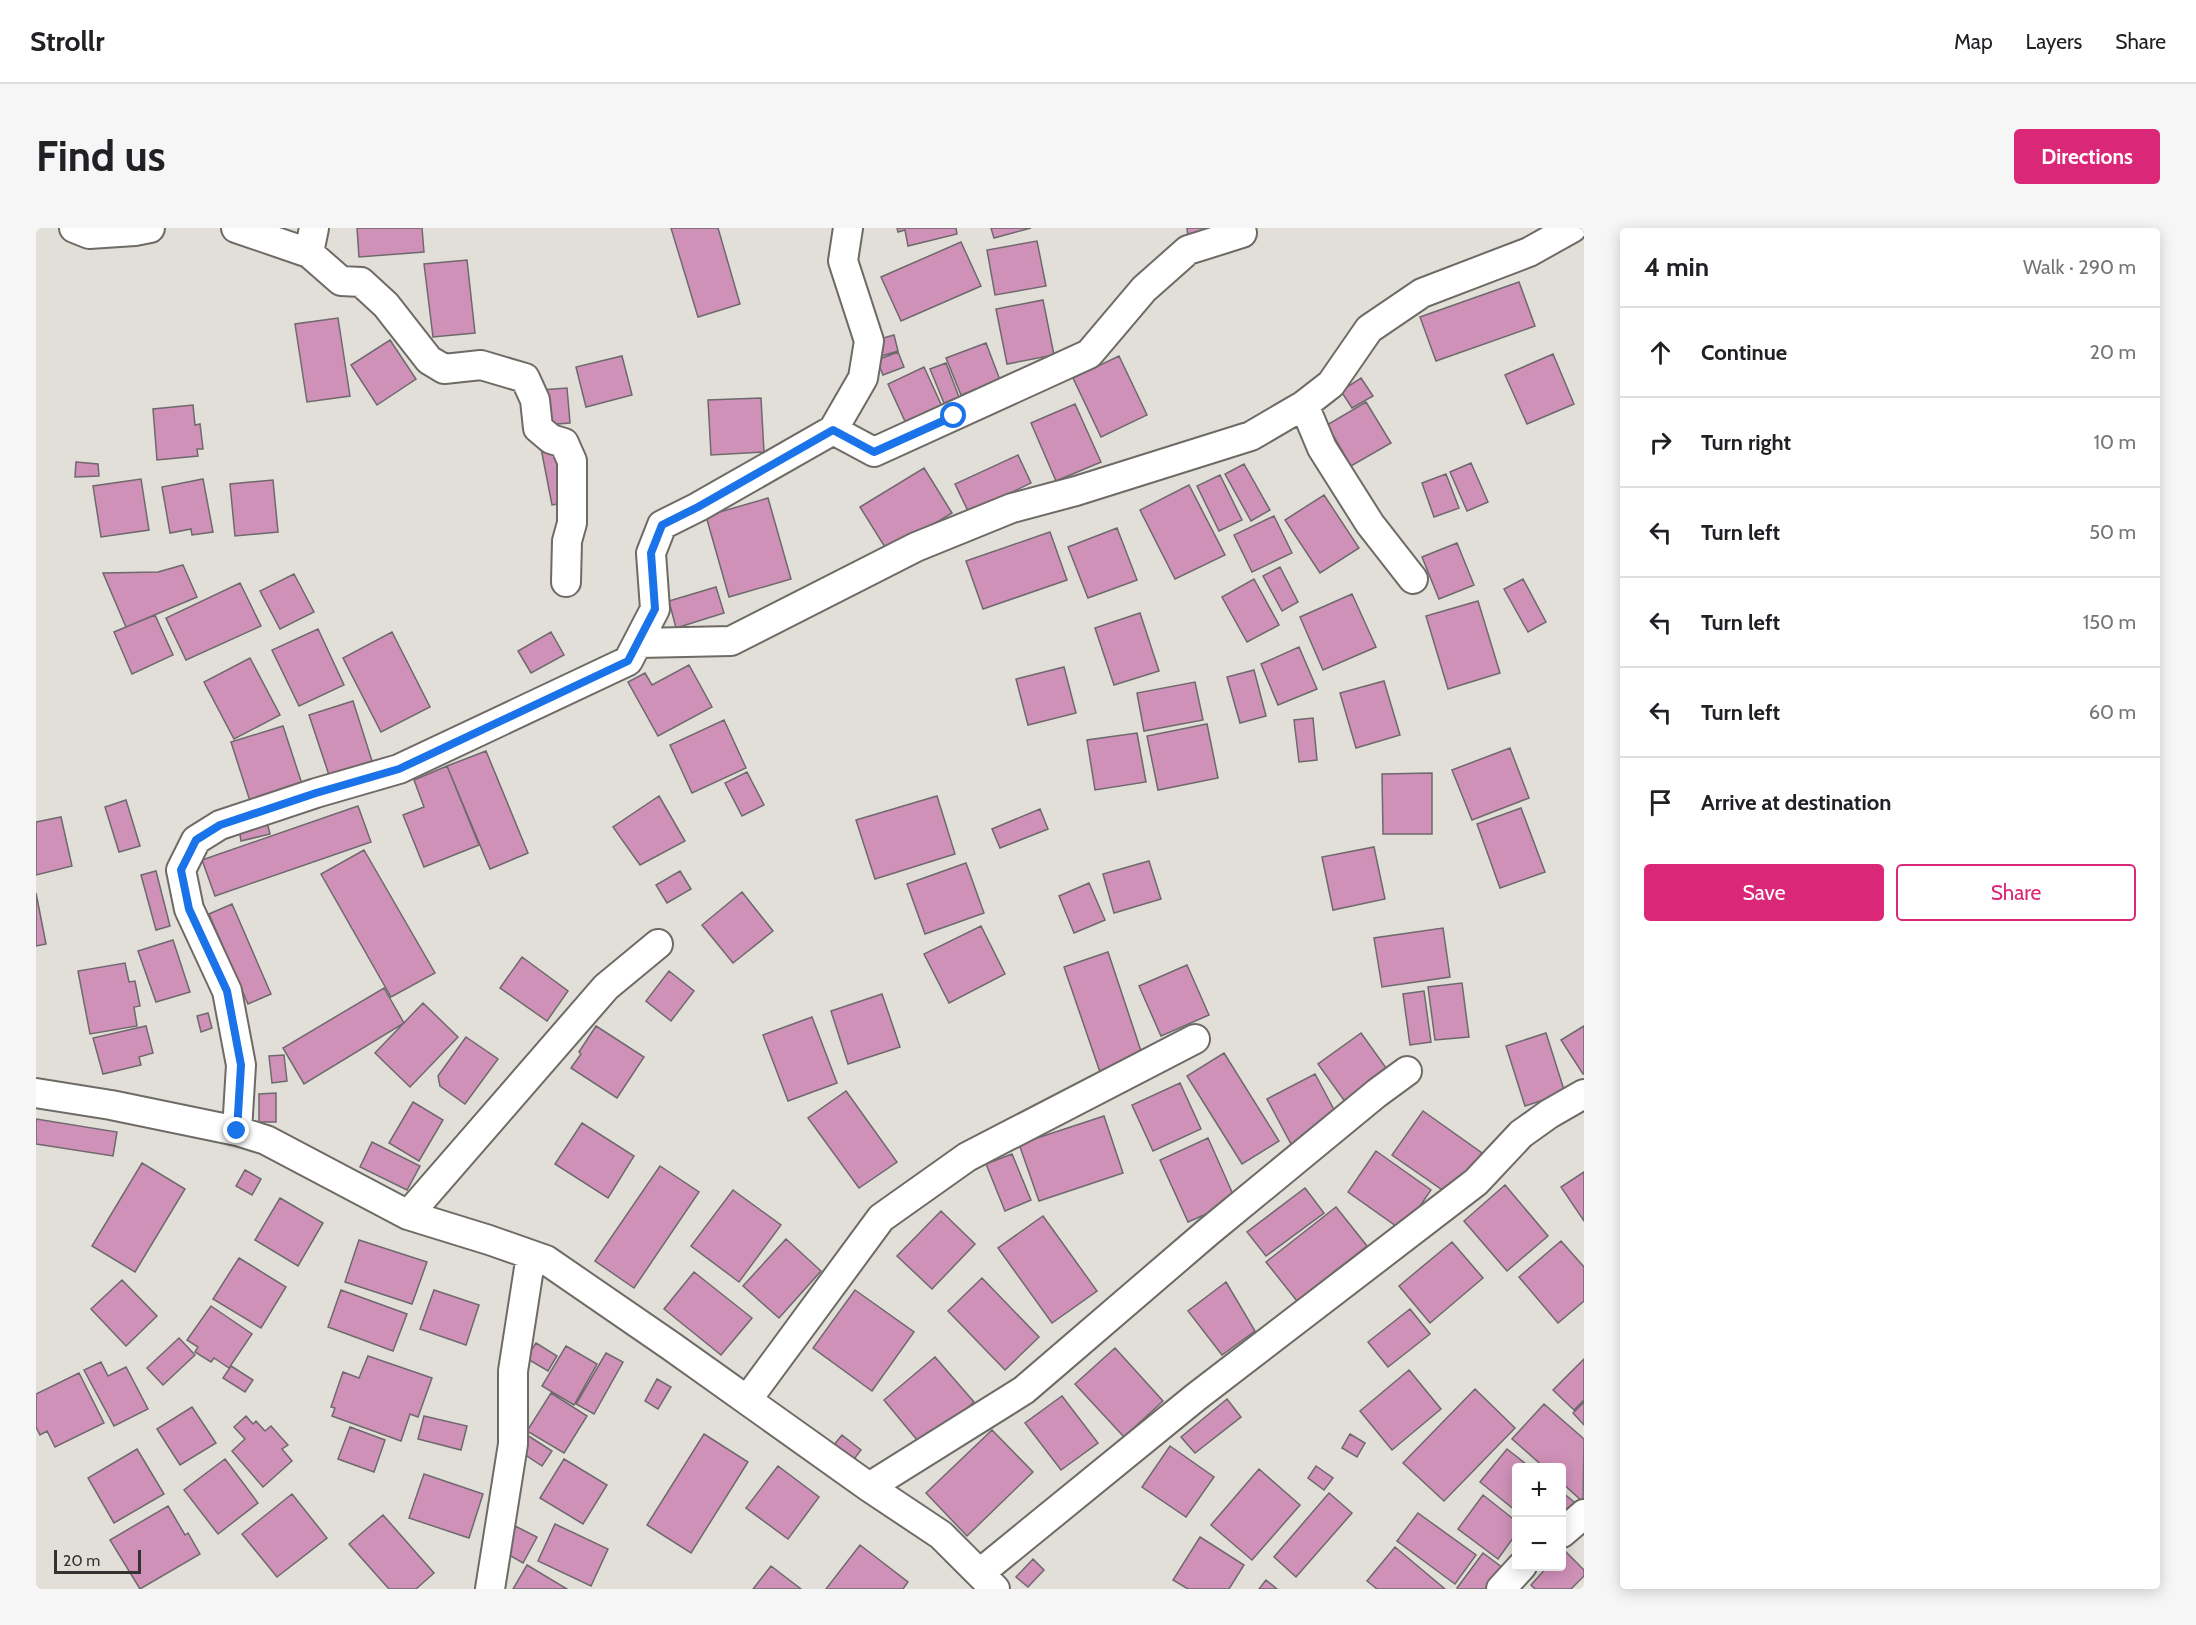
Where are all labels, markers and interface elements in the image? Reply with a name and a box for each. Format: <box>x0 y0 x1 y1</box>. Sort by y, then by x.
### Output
text: Strollr <box>30 24 104 58</box>
text: Map <box>1954 29 1993 54</box>
text: Layers <box>2026 29 2082 54</box>
text: Share <box>2115 29 2166 54</box>
button: Directions <box>2014 129 2160 184</box>
text: Find us <box>36 130 165 182</box>
text: 4 min <box>1644 251 1709 283</box>
text: Walk · 290 m <box>2023 255 2136 279</box>
icon: ahead <box>1644 336 1677 369</box>
text: Continue <box>1701 339 1787 366</box>
text: 20 m <box>2090 340 2136 364</box>
route start <box>940 402 966 428</box>
icon: right <box>1644 426 1677 459</box>
text: Turn right <box>1701 429 1791 456</box>
text: 10 m <box>2093 430 2136 454</box>
icon: left <box>1644 516 1677 549</box>
text: Turn left <box>1701 519 1780 546</box>
text: 50 m <box>2089 520 2136 544</box>
icon: left <box>1644 606 1677 639</box>
text: Turn left <box>1701 609 1780 636</box>
text: 150 m <box>2083 610 2136 634</box>
icon: left <box>1644 696 1677 729</box>
text: Turn left <box>1701 699 1780 726</box>
text: 60 m <box>2089 700 2136 724</box>
icon: arrive <box>1644 786 1677 819</box>
text: Arrive at destination <box>1701 789 1891 816</box>
button: Save <box>1644 864 1884 921</box>
button: Share <box>1896 864 2136 921</box>
route end <box>223 1117 249 1143</box>
map controls <box>1512 1463 1566 1571</box>
button: + <box>1512 1463 1566 1517</box>
button: − <box>1512 1517 1566 1571</box>
scale bar <box>54 1547 141 1574</box>
text: 20 m <box>63 1551 100 1570</box>

